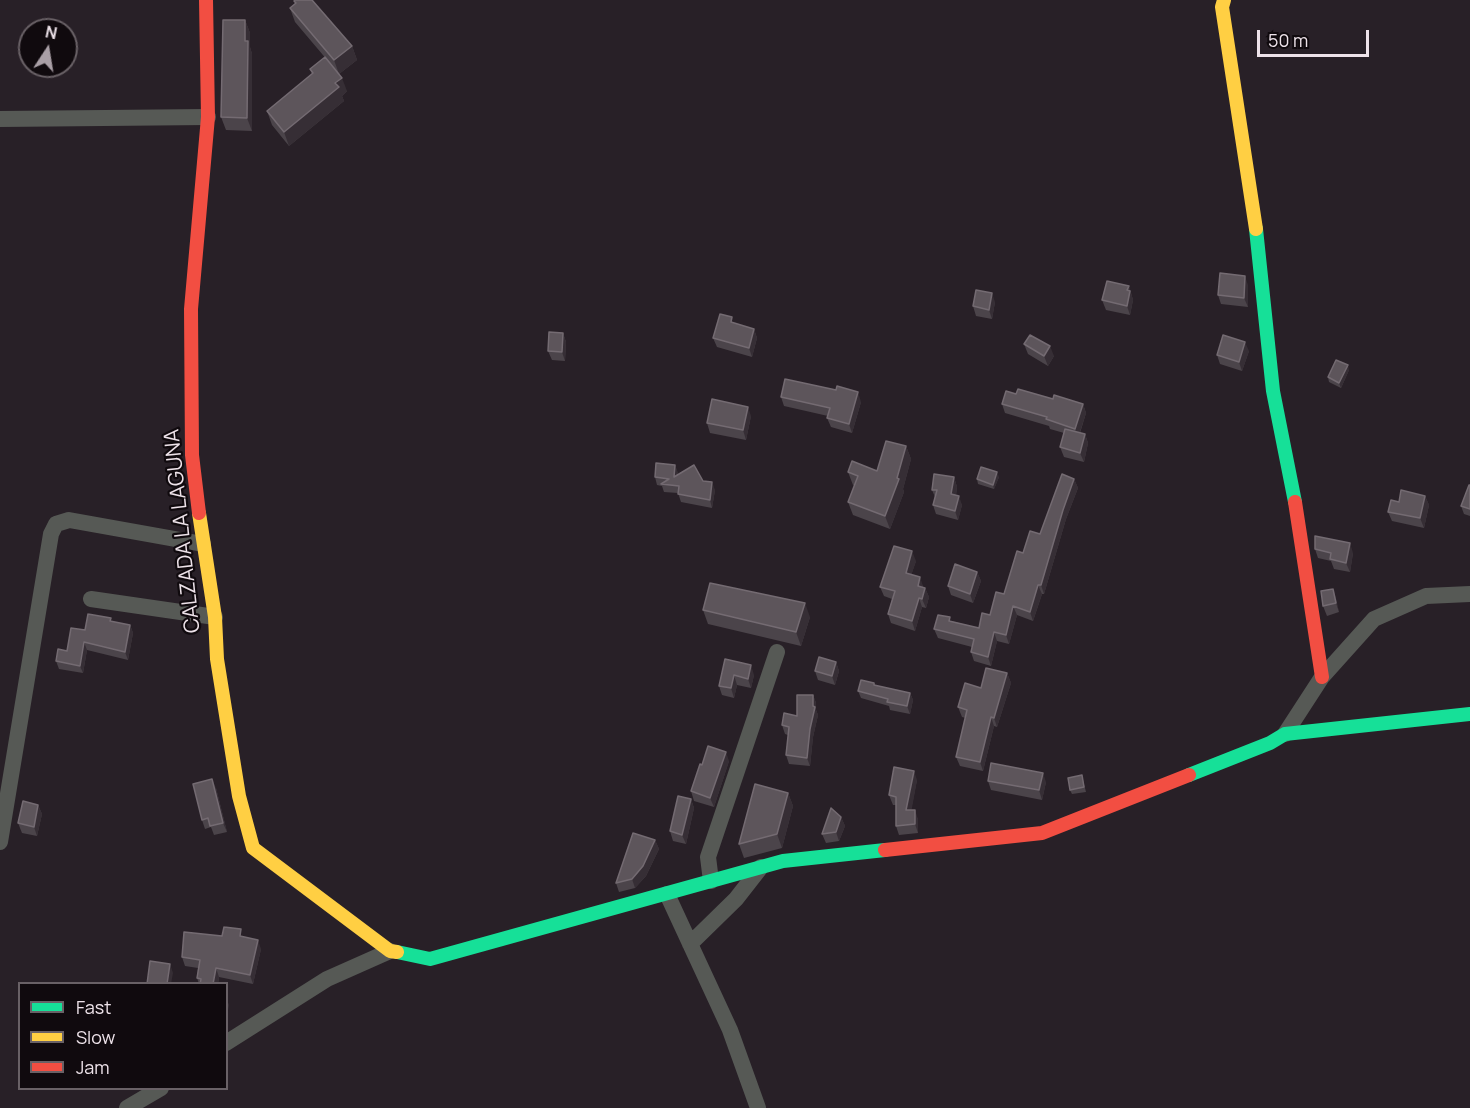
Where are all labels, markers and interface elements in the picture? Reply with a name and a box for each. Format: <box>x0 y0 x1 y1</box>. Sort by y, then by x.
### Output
north arrow <box>18 18 78 78</box>
scale bar <box>1260 18 1372 56</box>
text: N <box>43 20 59 44</box>
text: 50 m <box>1268 28 1308 52</box>
street label: CALZADA LA LAGUNA <box>160 428 206 634</box>
legend <box>18 982 228 1090</box>
text: Fast <box>76 995 111 1019</box>
text: Slow <box>76 1025 115 1049</box>
text: Jam <box>76 1055 110 1079</box>

